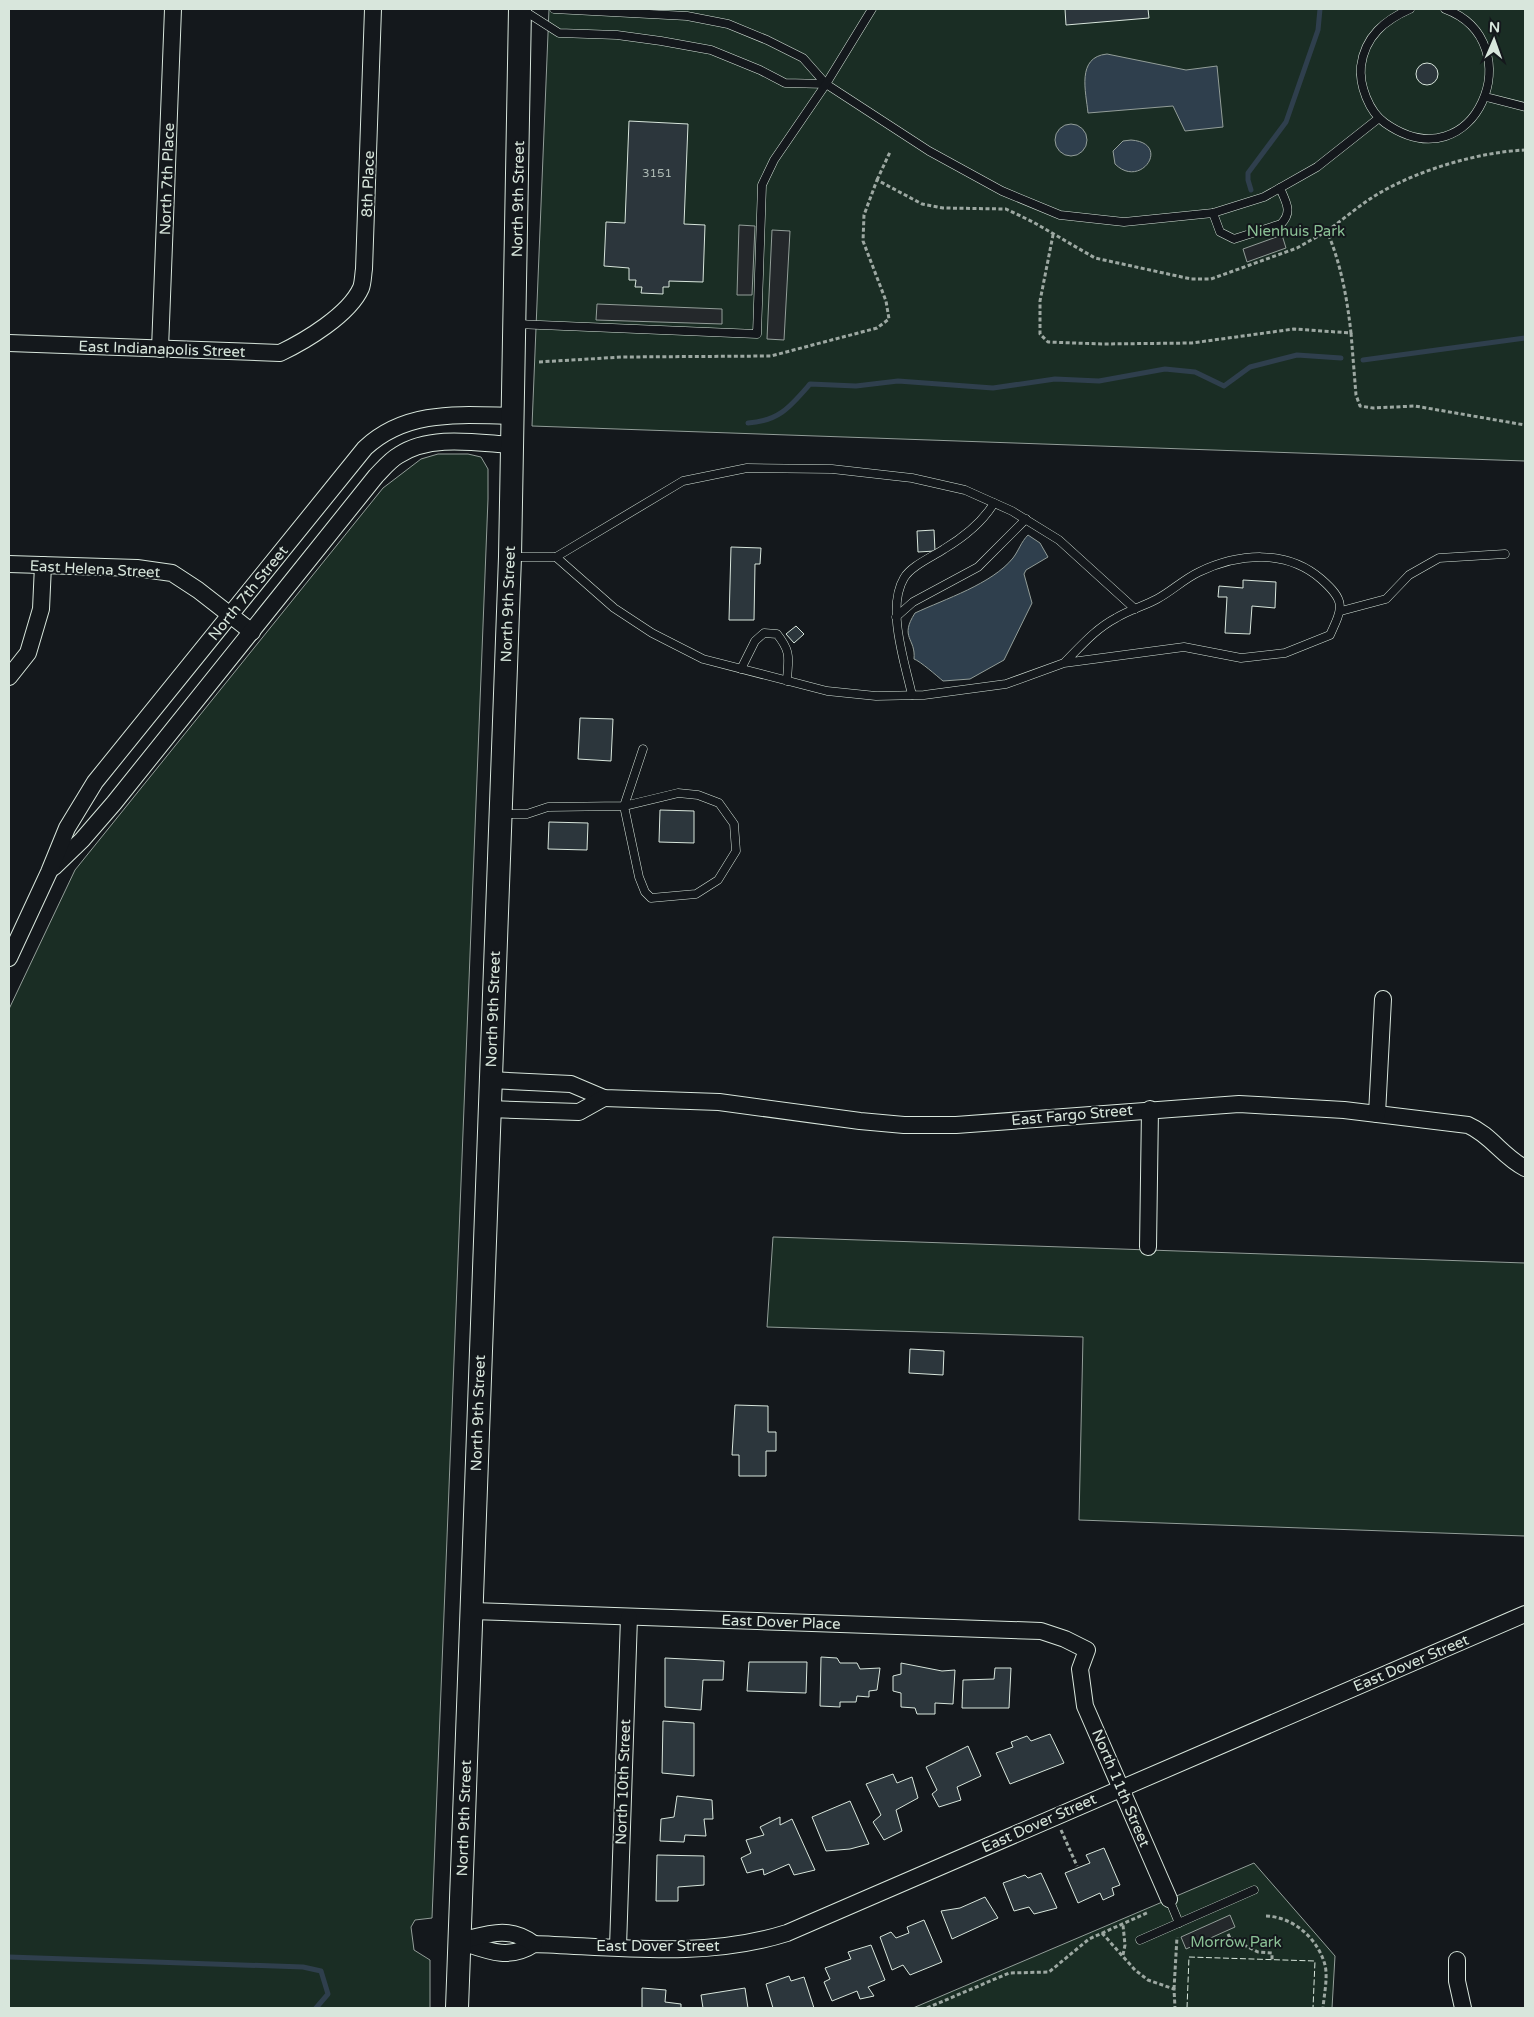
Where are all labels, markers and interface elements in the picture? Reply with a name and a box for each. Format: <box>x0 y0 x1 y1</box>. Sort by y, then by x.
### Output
north arrow <box>1469 15 1519 65</box>
text: N <box>1489 19 1500 36</box>
street label: North 7th Place <box>156 123 178 235</box>
street label: North 9th Street <box>508 140 528 257</box>
street label: 8th Place <box>358 150 378 218</box>
house number: 3151 <box>642 166 672 180</box>
park label: Nienhuis Park <box>1247 222 1345 240</box>
street label: East Indianapolis Street <box>78 337 246 361</box>
street label: North 7th Street <box>204 542 292 644</box>
street label: North 9th Street <box>497 545 519 663</box>
street label: East Helena Street <box>29 557 161 581</box>
street label: North 9th Street <box>482 950 504 1068</box>
street label: East Fargo Street <box>1010 1101 1134 1129</box>
street label: North 9th Street <box>467 1354 489 1472</box>
street label: East Dover Place <box>721 1611 841 1633</box>
street label: East Dover Street <box>1351 1630 1472 1695</box>
street label: North 10th Street <box>612 1718 634 1845</box>
street label: North 11th Street <box>1088 1727 1154 1850</box>
street label: North 9th Street <box>453 1759 475 1877</box>
street label: East Dover Street <box>979 1790 1099 1856</box>
park label: Morrow Park <box>1190 1933 1282 1951</box>
street label: East Dover Street <box>596 1937 720 1955</box>

